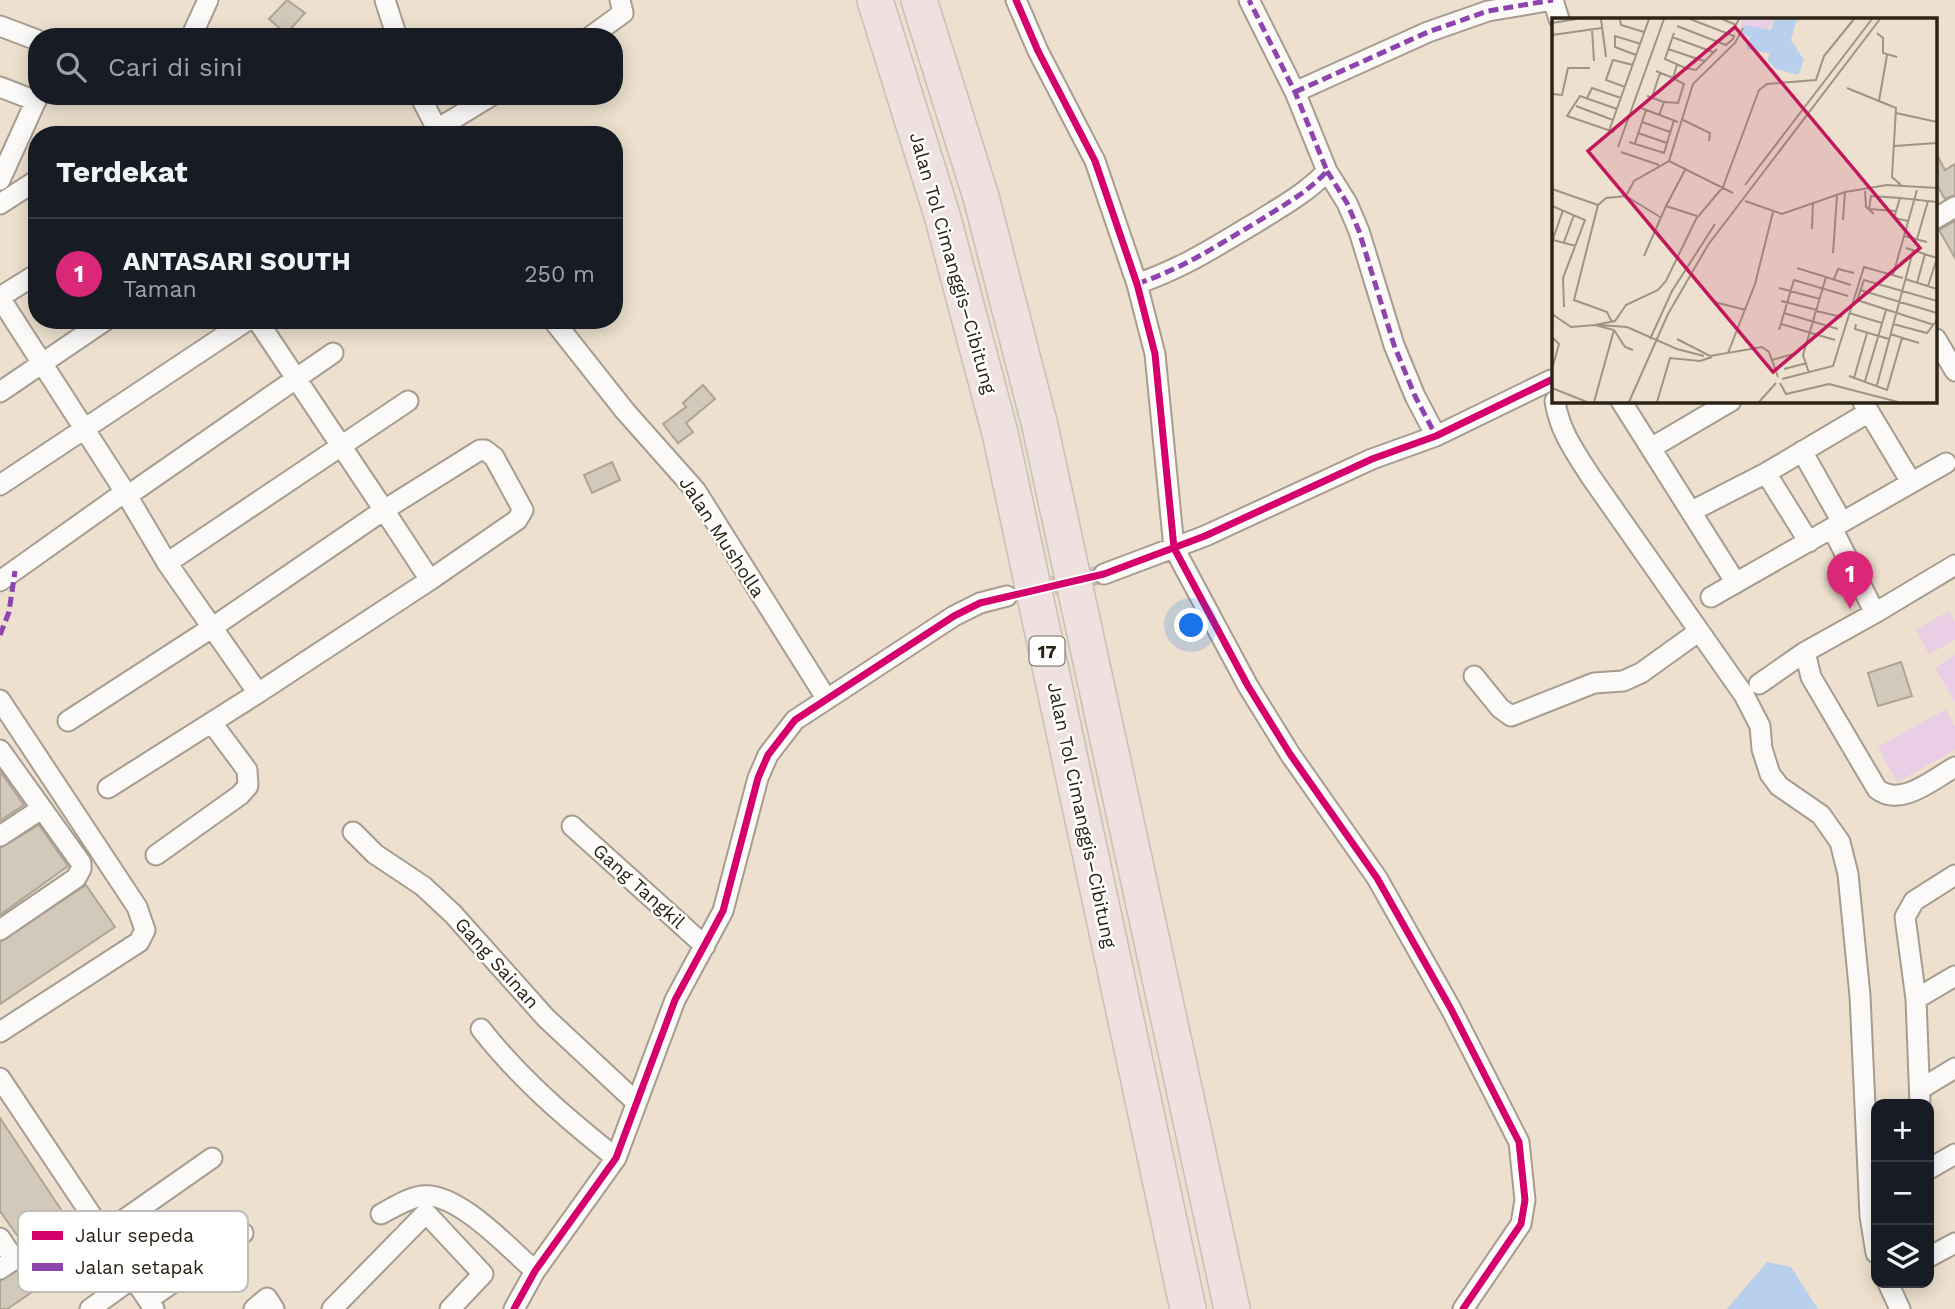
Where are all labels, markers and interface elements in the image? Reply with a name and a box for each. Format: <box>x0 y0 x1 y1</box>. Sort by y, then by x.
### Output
inset map <box>1552 18 1938 402</box>
search box <box>28 28 623 105</box>
icon: search <box>52 48 90 86</box>
text: Cari di sini <box>108 52 243 82</box>
street label: Jalan Tol Cimanggis–Cibitung <box>905 130 1002 397</box>
text: Terdekat <box>56 154 188 189</box>
text: ANTASARI SOUTH <box>123 246 351 276</box>
text: 1 <box>74 261 84 288</box>
text: 250 m <box>524 261 595 288</box>
text: Taman <box>123 276 197 303</box>
street label: Jalan Musholla <box>674 472 770 602</box>
pin: 1 <box>1827 551 1873 609</box>
your location <box>1174 608 1208 642</box>
road number: 17 <box>1030 636 1064 666</box>
street label: Jalan Tol Cimanggis–Cibitung <box>1043 680 1122 951</box>
street label: Gang Tangkil <box>588 839 690 934</box>
street label: Gang Sainan <box>450 913 544 1013</box>
map controls <box>1871 1099 1934 1288</box>
button: + <box>1871 1099 1934 1162</box>
button: − <box>1871 1162 1934 1225</box>
legend <box>18 1211 248 1292</box>
text: Jalur sepeda <box>75 1224 194 1247</box>
button: layers <box>1871 1225 1934 1288</box>
text: Jalan setapak <box>75 1256 204 1279</box>

